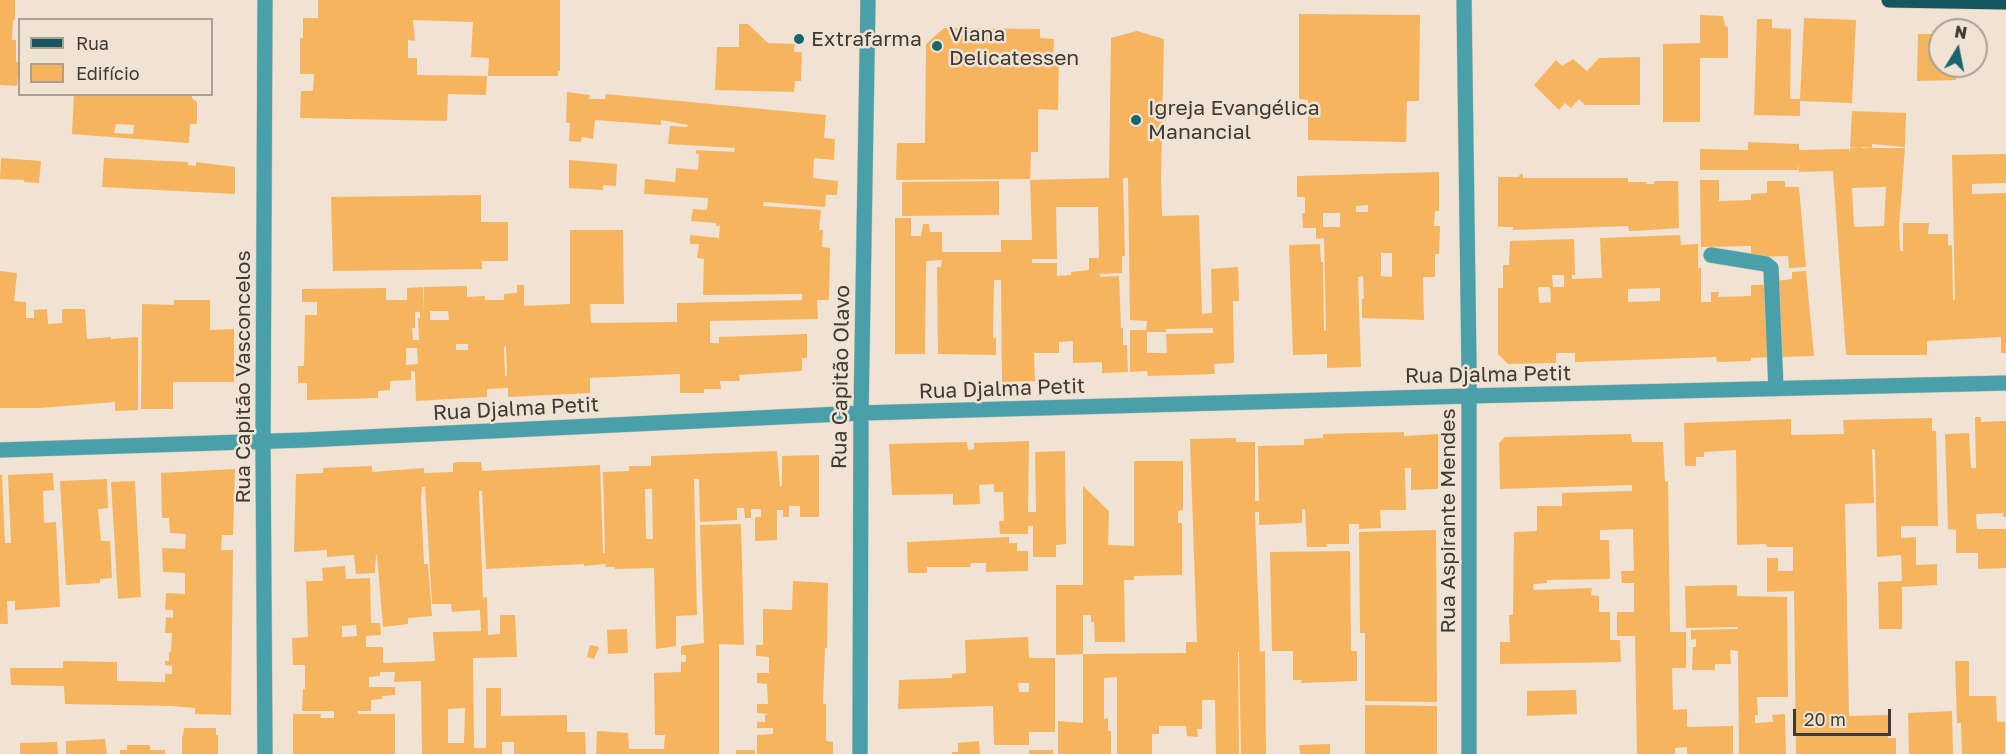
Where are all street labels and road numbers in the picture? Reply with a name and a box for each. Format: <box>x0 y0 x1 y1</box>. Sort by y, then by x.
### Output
street label: Rua Capitão Vasconcelos <box>230 250 256 504</box>
street label: Rua Capitão Olavo <box>827 285 855 469</box>
street label: Rua Djalma Petit <box>1405 361 1571 389</box>
street label: Rua Djalma Petit <box>918 374 1086 404</box>
street label: Rua Djalma Petit <box>432 392 600 426</box>
street label: Rua Aspirante Mendes <box>1435 408 1461 634</box>

